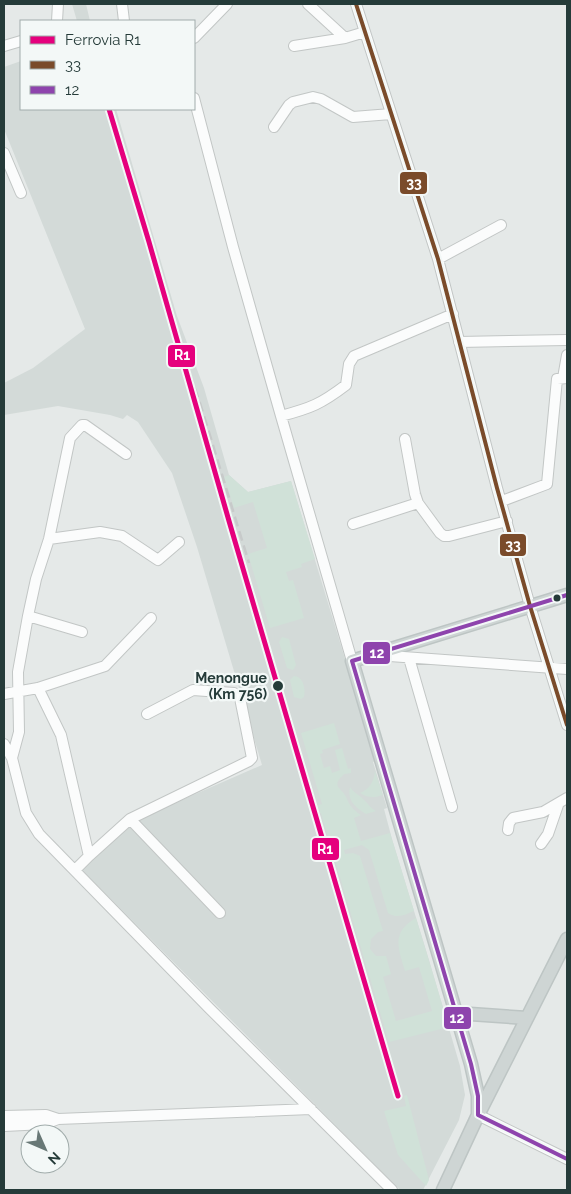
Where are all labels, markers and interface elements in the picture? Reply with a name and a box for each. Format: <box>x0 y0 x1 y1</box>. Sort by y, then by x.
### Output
legend <box>20 20 195 110</box>
text: Ferrovia R1 <box>65 31 141 49</box>
text: 33 <box>65 56 81 74</box>
text: 12 <box>65 81 79 99</box>
line badge: 33 <box>399 171 428 195</box>
text: 33 <box>406 175 422 191</box>
line badge: R1 <box>167 344 196 368</box>
text: R1 <box>174 347 190 363</box>
line badge: 33 <box>499 533 527 557</box>
text: 33 <box>505 537 521 553</box>
unlabelled marker <box>552 593 562 603</box>
line badge: 12 <box>362 641 391 665</box>
text: 12 <box>370 645 385 661</box>
place label: Menongue (Km 756) <box>195 670 268 702</box>
marker: Menongue (Km 756) <box>271 679 285 693</box>
line badge: R1 <box>311 837 340 861</box>
text: R1 <box>317 841 333 857</box>
line badge: 12 <box>443 1006 472 1030</box>
text: 12 <box>450 1010 465 1026</box>
north arrow <box>20 1124 70 1174</box>
text: N <box>45 1149 64 1168</box>

